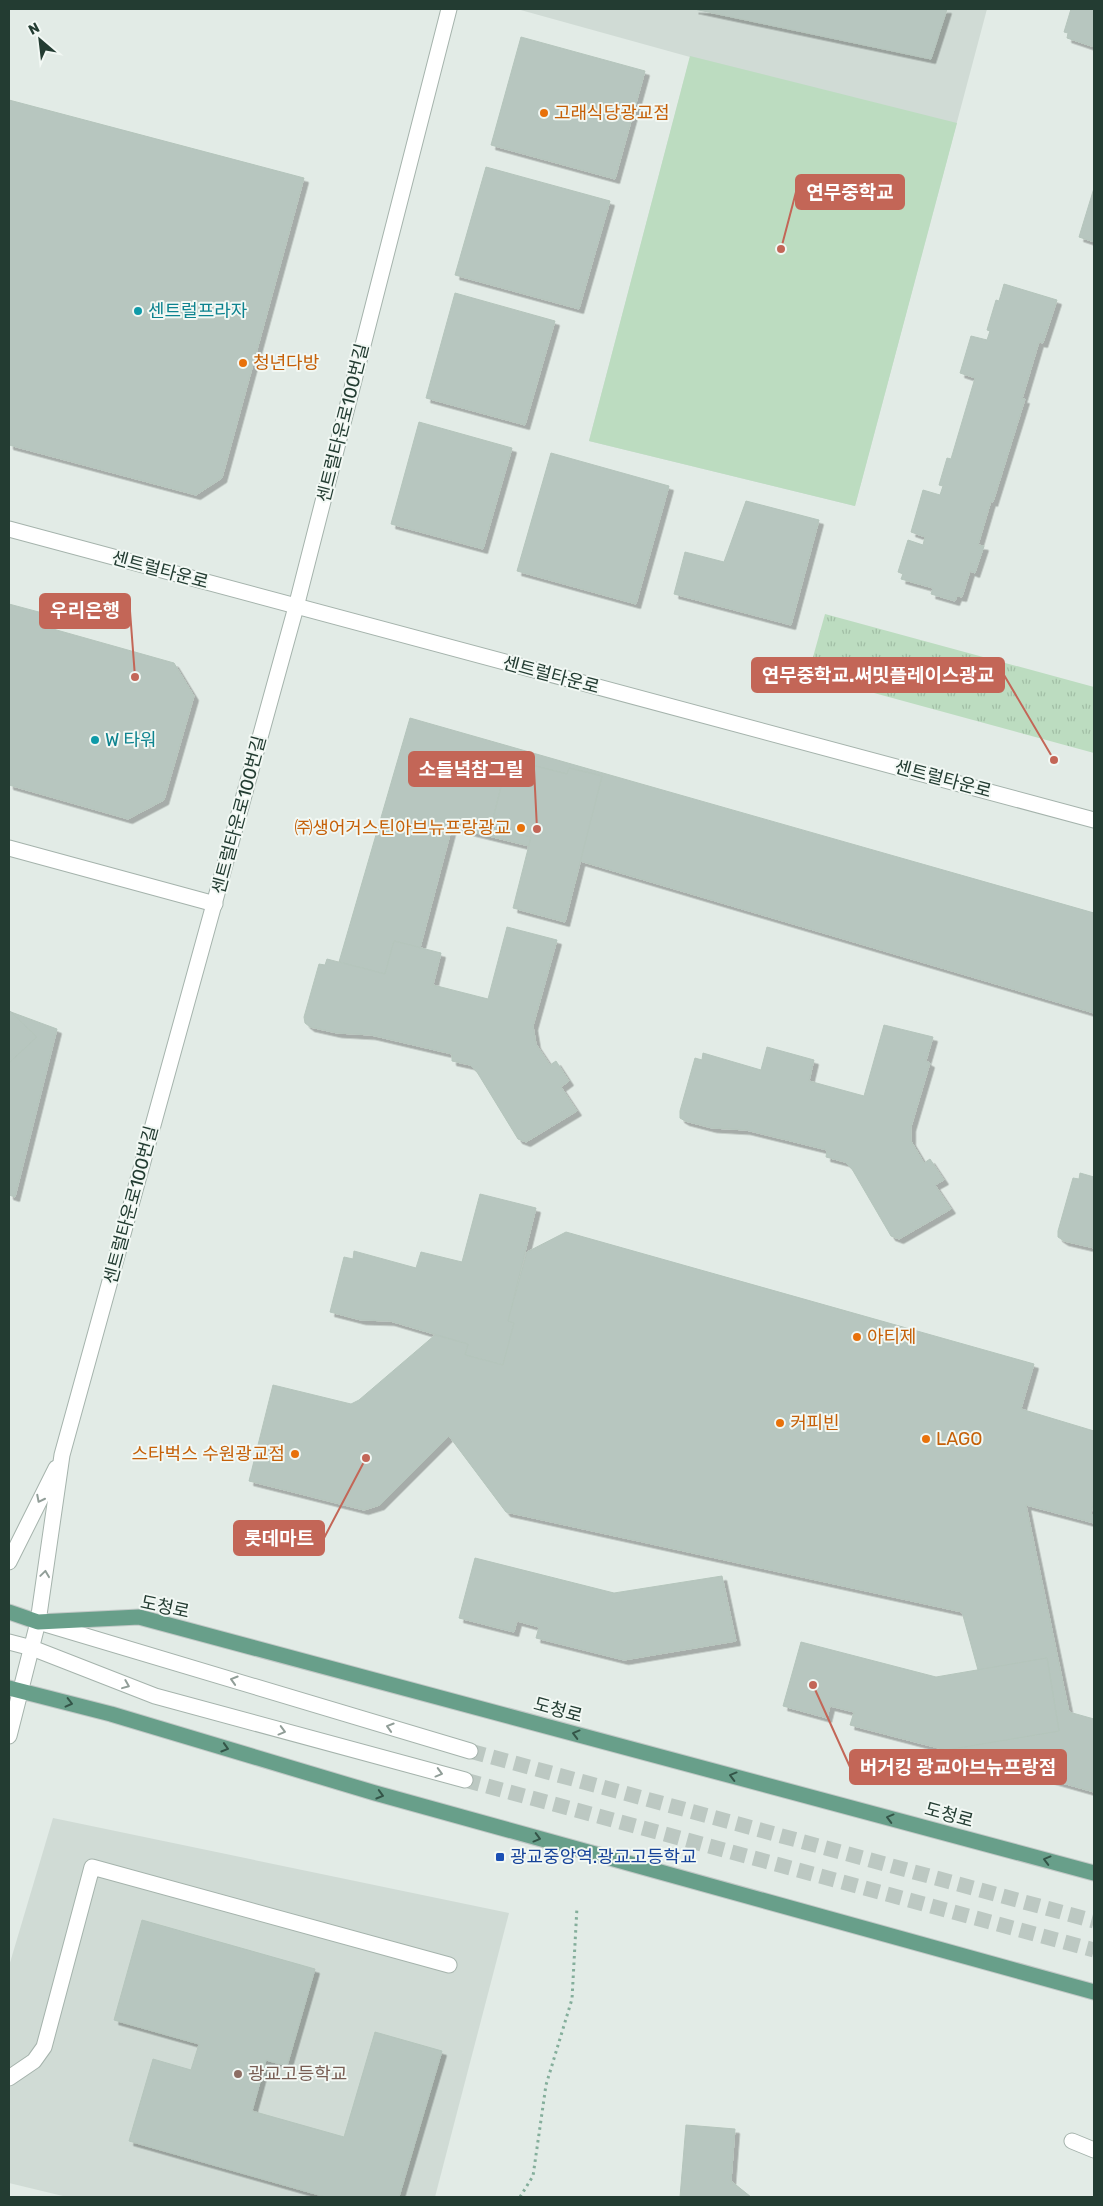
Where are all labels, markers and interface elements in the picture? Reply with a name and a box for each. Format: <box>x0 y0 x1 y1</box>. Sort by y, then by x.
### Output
north arrow <box>15 15 65 65</box>
text: N <box>26 19 43 39</box>
place label: 고래식당광교점 <box>554 102 670 124</box>
marker: 고래식당광교점 <box>538 107 550 119</box>
callout: 연무중학교 <box>796 175 904 209</box>
text: 연무중학교 <box>806 181 894 204</box>
place label: 센트럴프라자 <box>148 300 248 322</box>
marker: 센트럴프라자 <box>132 305 144 317</box>
street label: 센트럴타운로100번길 <box>313 341 373 505</box>
place label: 청년다방 <box>253 352 319 374</box>
marker: 청년다방 <box>237 357 249 369</box>
street label: 센트럴타운로 <box>109 547 211 593</box>
callout: 우리은행 <box>40 594 130 628</box>
text: 우리은행 <box>50 599 120 622</box>
street label: 센트럴타운로 <box>500 652 602 698</box>
callout: 연무중학교.써밋플레이스광교 <box>752 658 1004 692</box>
text: 연무중학교.써밋플레이스광교 <box>762 664 994 687</box>
place label: W 타워 <box>105 729 157 751</box>
street label: 센트럴타운로100번길 <box>207 733 271 897</box>
marker: W 타워 <box>89 734 101 746</box>
callout: 소들녘참그릴 <box>409 752 534 786</box>
street label: 센트럴타운로 <box>892 756 994 802</box>
text: 소들녘참그릴 <box>419 758 523 781</box>
place label: ㈜생어거스틴아브뉴프랑광교 <box>294 817 511 839</box>
marker: ㈜생어거스틴아브뉴프랑광교 <box>515 822 527 834</box>
street label: 센트럴타운로100번길 <box>99 1123 163 1287</box>
place label: 아티제 <box>867 1326 917 1348</box>
marker: 아티제 <box>851 1331 863 1343</box>
place label: 커피빈 <box>790 1412 840 1434</box>
marker: 커피빈 <box>774 1417 786 1429</box>
place label: LAGO <box>936 1428 982 1450</box>
marker: LAGO <box>920 1433 932 1445</box>
place label: 스타벅스 수원광교점 <box>132 1443 285 1465</box>
marker: 스타벅스 수원광교점 <box>289 1448 301 1460</box>
one-way arrow <box>36 1494 46 1503</box>
callout: 롯데마트 <box>234 1521 324 1555</box>
text: 롯데마트 <box>244 1527 314 1550</box>
one-way arrow <box>39 1569 50 1577</box>
street label: 도청로 <box>138 1591 192 1623</box>
one-way arrow <box>231 1676 239 1686</box>
one-way arrow <box>121 1679 130 1689</box>
street label: 도청로 <box>531 1693 585 1727</box>
one-way arrow <box>64 1697 73 1708</box>
one-way arrow <box>386 1722 395 1732</box>
one-way arrow <box>277 1725 286 1735</box>
one-way arrow <box>573 1730 581 1740</box>
one-way arrow <box>220 1743 228 1753</box>
callout: 버거킹 광교아브뉴프랑점 <box>850 1750 1066 1784</box>
text: 버거킹 광교아브뉴프랑점 <box>860 1756 1056 1779</box>
one-way arrow <box>434 1767 442 1777</box>
one-way arrow <box>730 1772 738 1782</box>
one-way arrow <box>376 1789 384 1799</box>
street label: 도청로 <box>922 1798 976 1832</box>
one-way arrow <box>887 1814 895 1824</box>
one-way arrow <box>532 1833 540 1843</box>
place label: 광교중앙역.광교고등학교 <box>510 1846 697 1868</box>
marker: 광교중앙역.광교고등학교 <box>494 1851 506 1863</box>
one-way arrow <box>1044 1856 1052 1866</box>
place label: 광교고등학교 <box>248 2063 347 2085</box>
marker: 광교고등학교 <box>232 2068 244 2080</box>

